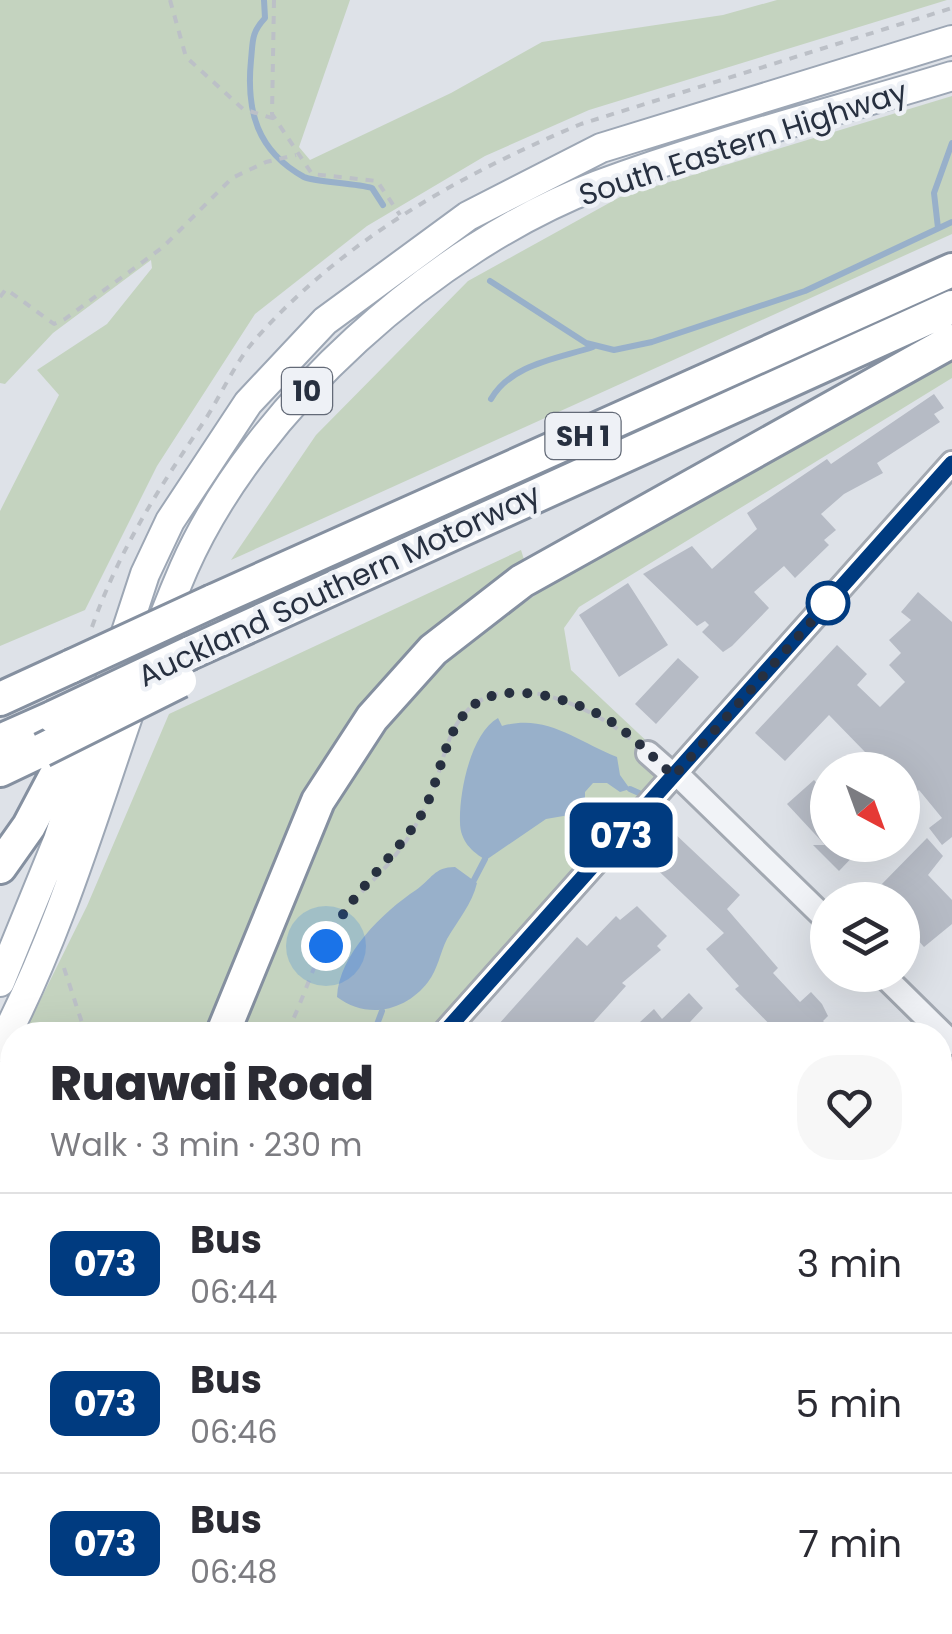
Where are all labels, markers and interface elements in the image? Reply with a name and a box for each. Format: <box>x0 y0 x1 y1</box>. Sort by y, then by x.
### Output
street label: South Eastern Highway <box>573 70 913 216</box>
road number: 10 <box>282 368 332 414</box>
road number: SH 1 <box>546 413 620 459</box>
street label: Auckland Southern Motorway <box>131 473 547 697</box>
unlabelled marker <box>807 582 849 624</box>
north arrow <box>810 752 920 862</box>
map controls <box>810 752 920 992</box>
line badge: 073 <box>564 802 678 868</box>
text: 073 <box>590 811 652 860</box>
button: layers <box>810 882 920 992</box>
your location <box>301 921 351 971</box>
text: Ruawai Road <box>50 1050 374 1117</box>
button: heart <box>797 1055 902 1160</box>
text: Walk · 3 min · 230 m <box>50 1122 363 1167</box>
text: Bus <box>190 1213 262 1266</box>
text: 3 min <box>797 1237 902 1290</box>
text: 073 <box>74 1239 136 1288</box>
text: 06:44 <box>190 1269 278 1314</box>
text: Bus <box>190 1353 262 1406</box>
text: 5 min <box>795 1377 902 1430</box>
text: 073 <box>74 1379 136 1428</box>
text: 06:46 <box>190 1409 278 1454</box>
text: Bus <box>190 1493 262 1546</box>
text: 7 min <box>798 1517 902 1570</box>
text: 073 <box>74 1519 136 1568</box>
text: 06:48 <box>190 1549 278 1594</box>

